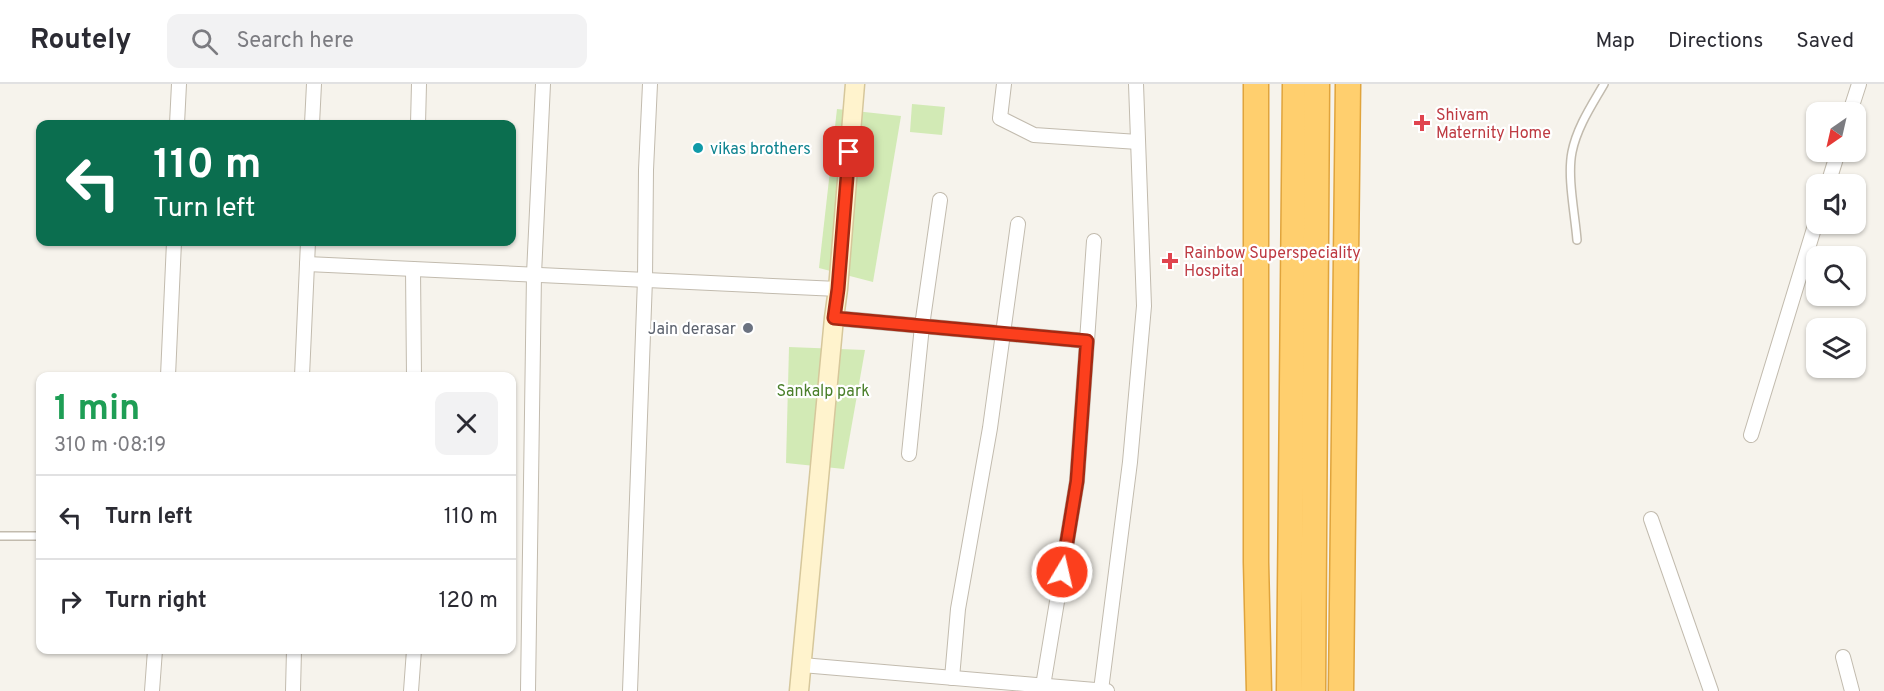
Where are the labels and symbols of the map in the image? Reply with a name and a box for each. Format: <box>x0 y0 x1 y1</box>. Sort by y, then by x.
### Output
north arrow <box>1806 102 1866 162</box>
place label: Shivam Maternity Home <box>1436 106 1551 144</box>
marker: Shivam Maternity Home <box>1413 114 1431 132</box>
pin <box>823 126 874 177</box>
place label: vikas brothers <box>710 140 811 160</box>
marker: vikas brothers <box>691 141 705 155</box>
place label: Rainbow Superspeciality Hospital <box>1184 244 1361 282</box>
marker: Rainbow Superspeciality Hospital <box>1161 252 1179 270</box>
place label: Jain derasar <box>648 320 736 340</box>
marker: Jain derasar <box>741 321 755 335</box>
park label: Sankalp park <box>776 382 870 402</box>
position arrow <box>1030 540 1094 604</box>

